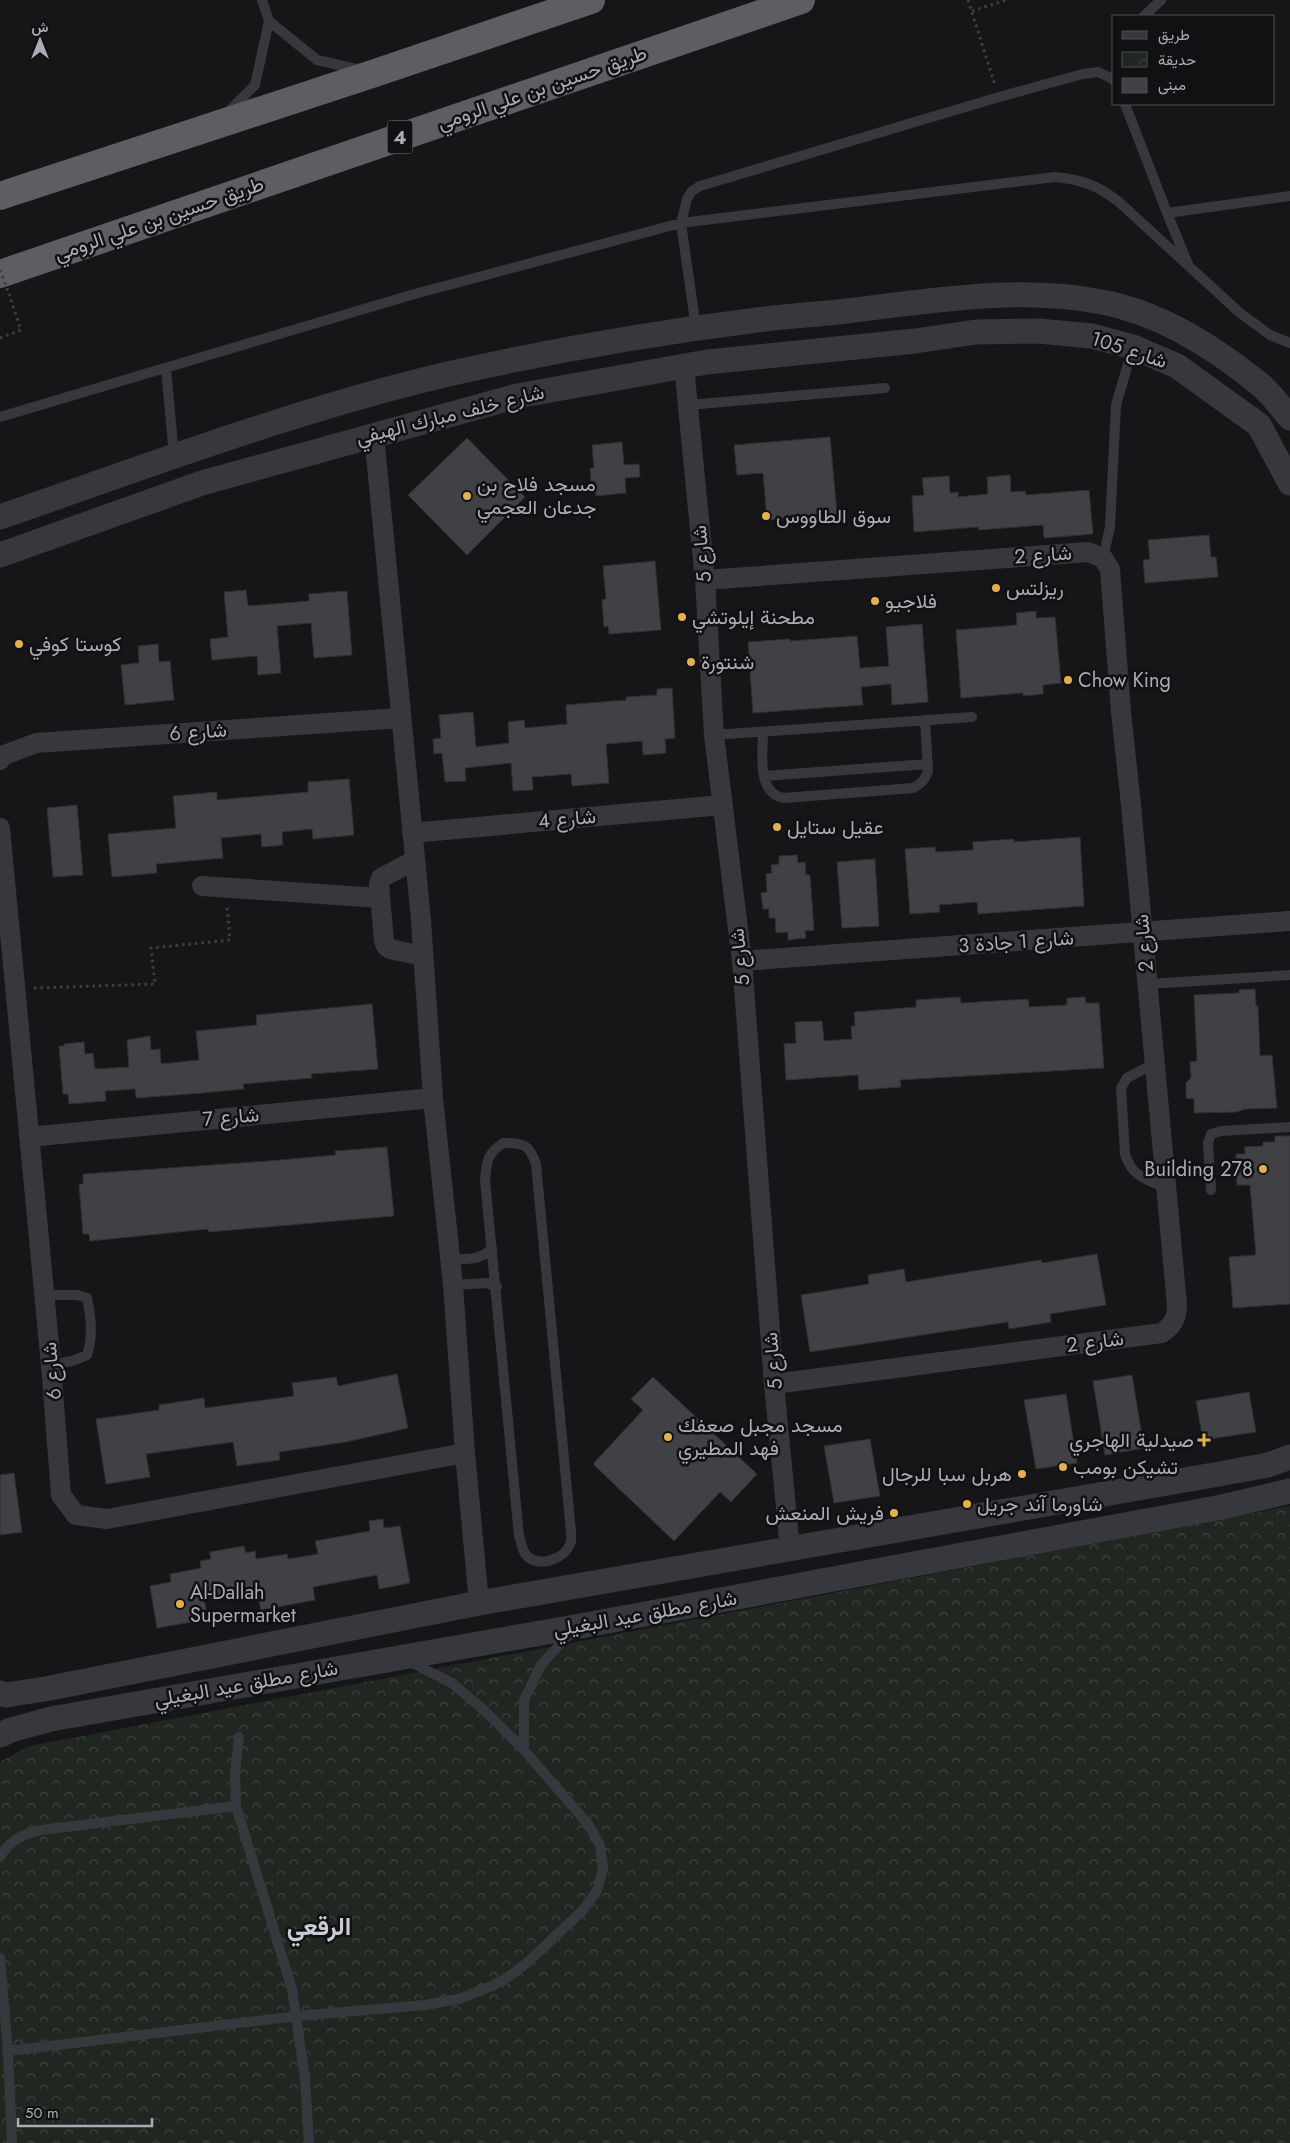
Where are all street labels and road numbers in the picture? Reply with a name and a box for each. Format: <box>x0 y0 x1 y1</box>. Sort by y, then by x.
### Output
street label: طريق حسين بن علي الرومي <box>433 38 651 139</box>
road number: 4 <box>388 120 412 154</box>
street label: طريق حسين بن علي الرومي <box>50 169 268 270</box>
street label: شارع 105 <box>1087 324 1171 376</box>
street label: شارع خلف مبارك الهيفي <box>353 378 548 454</box>
street label: شارع 5 <box>685 524 719 584</box>
street label: شارع 2 <box>1013 539 1073 571</box>
street label: شارع 6 <box>168 716 228 748</box>
street label: شارع 4 <box>537 802 597 836</box>
street label: شارع 2 <box>1127 913 1161 973</box>
street label: شارع 1 جادة 3 <box>957 924 1075 960</box>
street label: شارع 5 <box>723 927 757 987</box>
street label: شارع 7 <box>201 1100 261 1134</box>
street label: شارع 2 <box>1065 1324 1125 1360</box>
street label: شارع 5 <box>756 1331 790 1391</box>
street label: شارع 6 <box>35 1341 69 1401</box>
street label: شارع مطلق عيد البغيلي <box>551 1584 740 1646</box>
street label: شارع مطلق عيد البغيلي <box>152 1654 341 1716</box>

